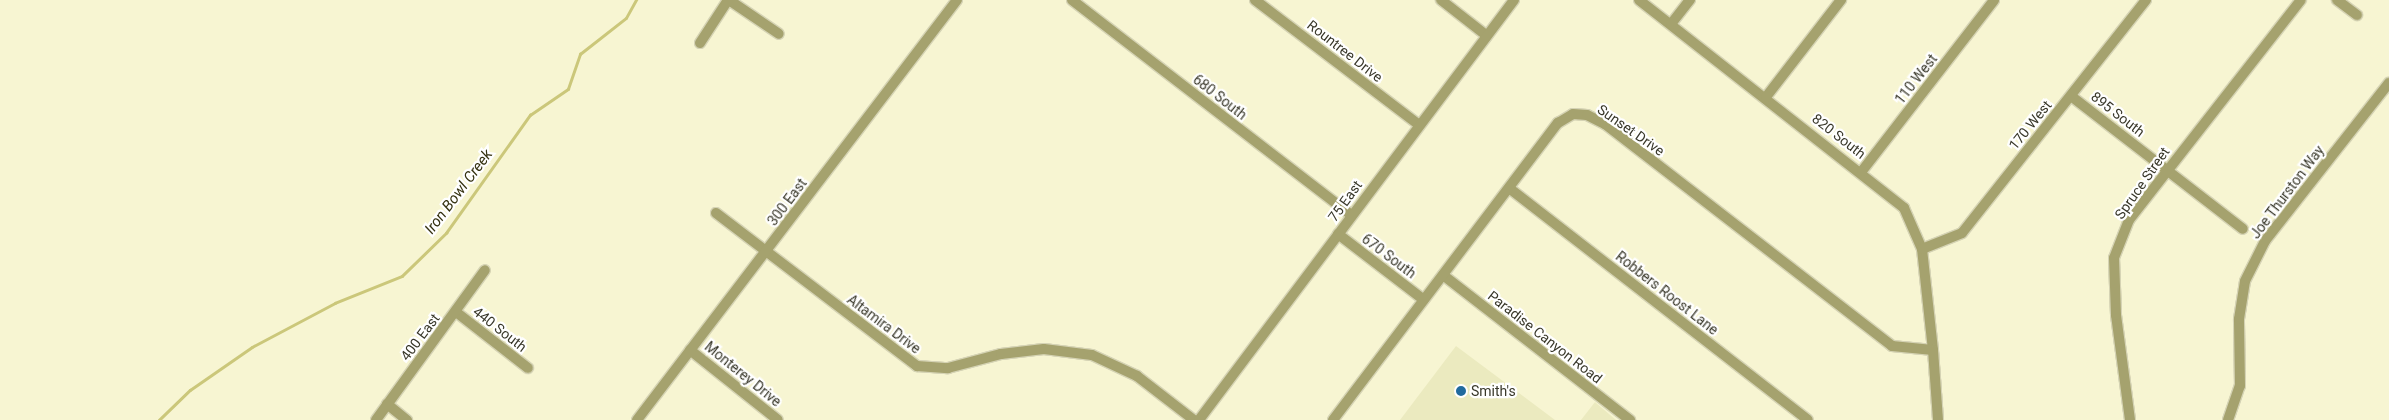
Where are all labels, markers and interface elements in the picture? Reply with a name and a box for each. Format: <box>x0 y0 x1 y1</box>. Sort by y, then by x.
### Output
street label: Rountree Drive <box>1304 16 1386 86</box>
street label: 110 West <box>1891 51 1941 107</box>
street label: 680 South <box>1190 71 1250 123</box>
street label: 895 South <box>2088 88 2148 140</box>
street label: 170 West <box>2005 97 2055 153</box>
street label: Sunset Drive <box>1594 101 1668 159</box>
street label: 820 South <box>1809 110 1869 162</box>
street label: Joe Thurston Way <box>2246 142 2328 242</box>
street label: Spruce Street <box>2111 144 2173 222</box>
water label: Iron Bowl Creek <box>421 146 497 238</box>
street label: 300 East <box>764 175 810 229</box>
street label: 75 East <box>1325 177 1365 225</box>
street label: 670 South <box>1359 230 1419 282</box>
street label: Robbers Roost Lane <box>1612 248 1722 338</box>
street label: Paradise Canyon Road <box>1485 287 1605 387</box>
street label: Altamira Drive <box>844 291 924 357</box>
street label: 440 South <box>470 303 530 355</box>
street label: 400 East <box>397 310 443 364</box>
street label: Monterey Drive <box>701 338 785 410</box>
place label: Smith's <box>1471 383 1516 399</box>
marker: Smith's <box>1455 385 1467 397</box>

